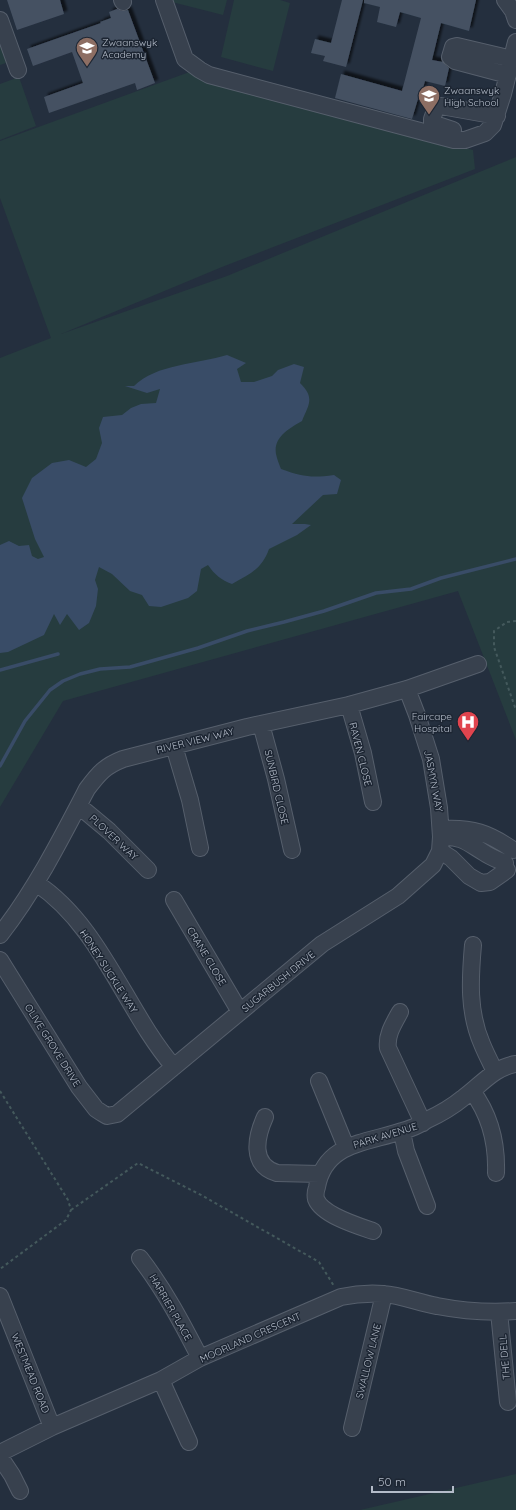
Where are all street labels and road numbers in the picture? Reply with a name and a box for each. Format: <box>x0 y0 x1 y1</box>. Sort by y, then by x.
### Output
street label: RAVEN CLOSE <box>346 721 375 788</box>
street label: RIVER VIEW WAY <box>155 724 236 756</box>
street label: SUNBIRD CLOSE <box>262 748 292 826</box>
street label: JASMYN WAY <box>421 749 446 813</box>
street label: PLOVER WAY <box>87 812 141 863</box>
street label: CRANE CLOSE <box>184 925 229 988</box>
street label: HONEY SUCKLE WAY <box>77 927 141 1016</box>
street label: SUGARBUSH DRIVE <box>239 948 318 1015</box>
street label: OLIVE GROVE DRIVE <box>22 1001 84 1089</box>
street label: PARK AVENUE <box>352 1119 419 1151</box>
street label: HARRIER PLACE <box>146 1272 195 1343</box>
street label: MOORLAND CRESCENT <box>198 1309 303 1366</box>
street label: SWALLOW LANE <box>353 1322 384 1400</box>
street label: WESTMEAD ROAD <box>9 1331 53 1415</box>
street label: THE DELL <box>496 1333 513 1380</box>

